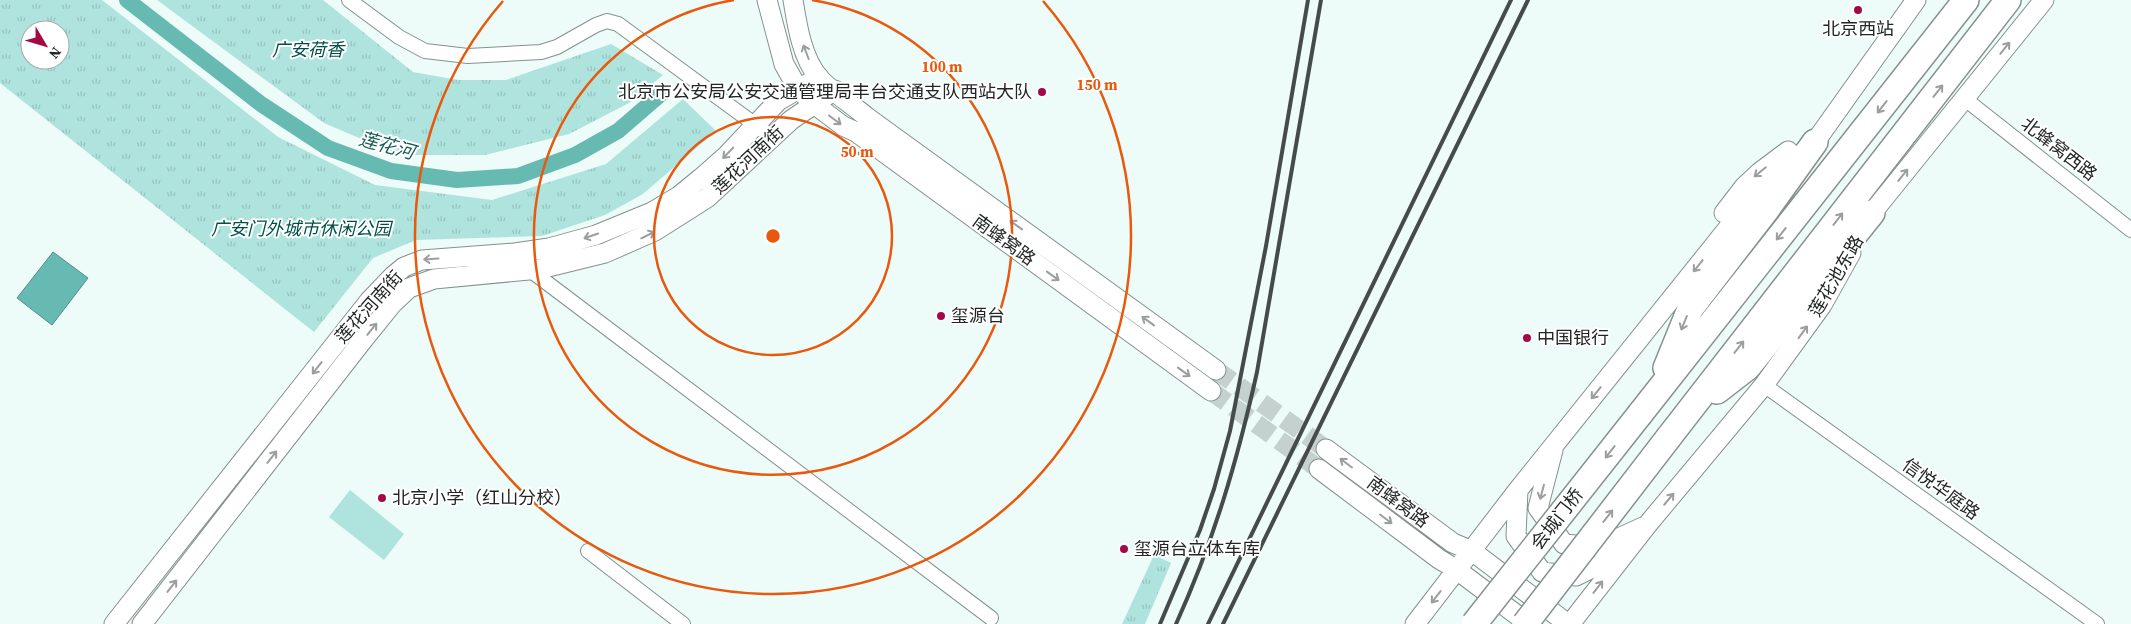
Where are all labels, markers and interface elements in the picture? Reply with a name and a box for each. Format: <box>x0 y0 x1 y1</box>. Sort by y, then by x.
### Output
marker: 北京西站 <box>1852 4 1864 16</box>
place label: 北京西站 <box>1822 16 1894 41</box>
north arrow <box>20 20 70 70</box>
park label: 广安荷香 <box>272 37 346 62</box>
one-way arrow <box>1999 42 2010 55</box>
text: N <box>44 43 66 63</box>
one-way arrow <box>801 45 810 60</box>
text: 100 m <box>921 56 963 77</box>
text: 150 m <box>1076 74 1118 95</box>
place label: 北京市公安局公安交通管理局丰台交通支队西站大队 <box>618 79 1032 104</box>
one-way arrow <box>1932 85 1943 98</box>
marker: 北京市公安局公安交通管理局丰台交通支队西站大队 <box>1036 86 1048 98</box>
one-way arrow <box>1876 100 1887 113</box>
street label: 北蜂窝西路 <box>2016 111 2102 186</box>
one-way arrow <box>828 115 841 126</box>
street label: 莲花河南街 <box>706 120 789 199</box>
water label: 莲花河 <box>356 125 422 166</box>
text: 50 m <box>840 141 874 162</box>
one-way arrow <box>723 146 735 158</box>
one-way arrow <box>1754 167 1767 178</box>
one-way arrow <box>1898 168 1908 182</box>
street label: 南蜂窝路 <box>968 208 1041 271</box>
one-way arrow <box>1833 212 1843 226</box>
park label: 广安门外城市休闲公园 <box>211 216 394 241</box>
one-way arrow <box>1009 220 1023 230</box>
centre of rings <box>764 227 782 245</box>
one-way arrow <box>1776 228 1787 241</box>
one-way arrow <box>640 229 655 239</box>
street label: 莲花池东路 <box>1802 231 1869 321</box>
one-way arrow <box>584 232 600 241</box>
one-way arrow <box>423 254 439 263</box>
one-way arrow <box>1692 259 1703 272</box>
street label: 莲花河南街 <box>329 265 408 348</box>
one-way arrow <box>1046 271 1060 281</box>
place label: 玺源台 <box>951 303 1005 328</box>
marker: 玺源台 <box>935 310 947 322</box>
one-way arrow <box>1142 315 1155 326</box>
one-way arrow <box>1679 315 1688 330</box>
one-way arrow <box>366 323 377 336</box>
place label: 中国银行 <box>1537 325 1609 350</box>
one-way arrow <box>1798 325 1808 339</box>
marker: 中国银行 <box>1521 332 1533 344</box>
one-way arrow <box>1733 341 1744 354</box>
one-way arrow <box>311 361 322 374</box>
one-way arrow <box>1177 367 1191 377</box>
one-way arrow <box>1590 386 1601 399</box>
one-way arrow <box>1605 445 1615 459</box>
one-way arrow <box>266 451 277 464</box>
street label: 信悦华庭路 <box>1898 452 1985 525</box>
one-way arrow <box>1340 458 1353 469</box>
street label: 南蜂窝路 <box>1362 470 1435 533</box>
street label: 会城门桥 <box>1525 483 1589 555</box>
one-way arrow <box>1537 483 1547 499</box>
place label: 北京小学（红山分校） <box>392 485 572 510</box>
marker: 北京小学（红山分校） <box>376 492 388 504</box>
one-way arrow <box>1663 493 1674 506</box>
one-way arrow <box>1603 510 1614 523</box>
one-way arrow <box>1379 514 1393 524</box>
place label: 玺源台立体车库 <box>1134 536 1260 561</box>
marker: 玺源台立体车库 <box>1118 543 1130 555</box>
one-way arrow <box>166 579 177 592</box>
one-way arrow <box>1593 580 1603 594</box>
one-way arrow <box>1431 590 1442 603</box>

